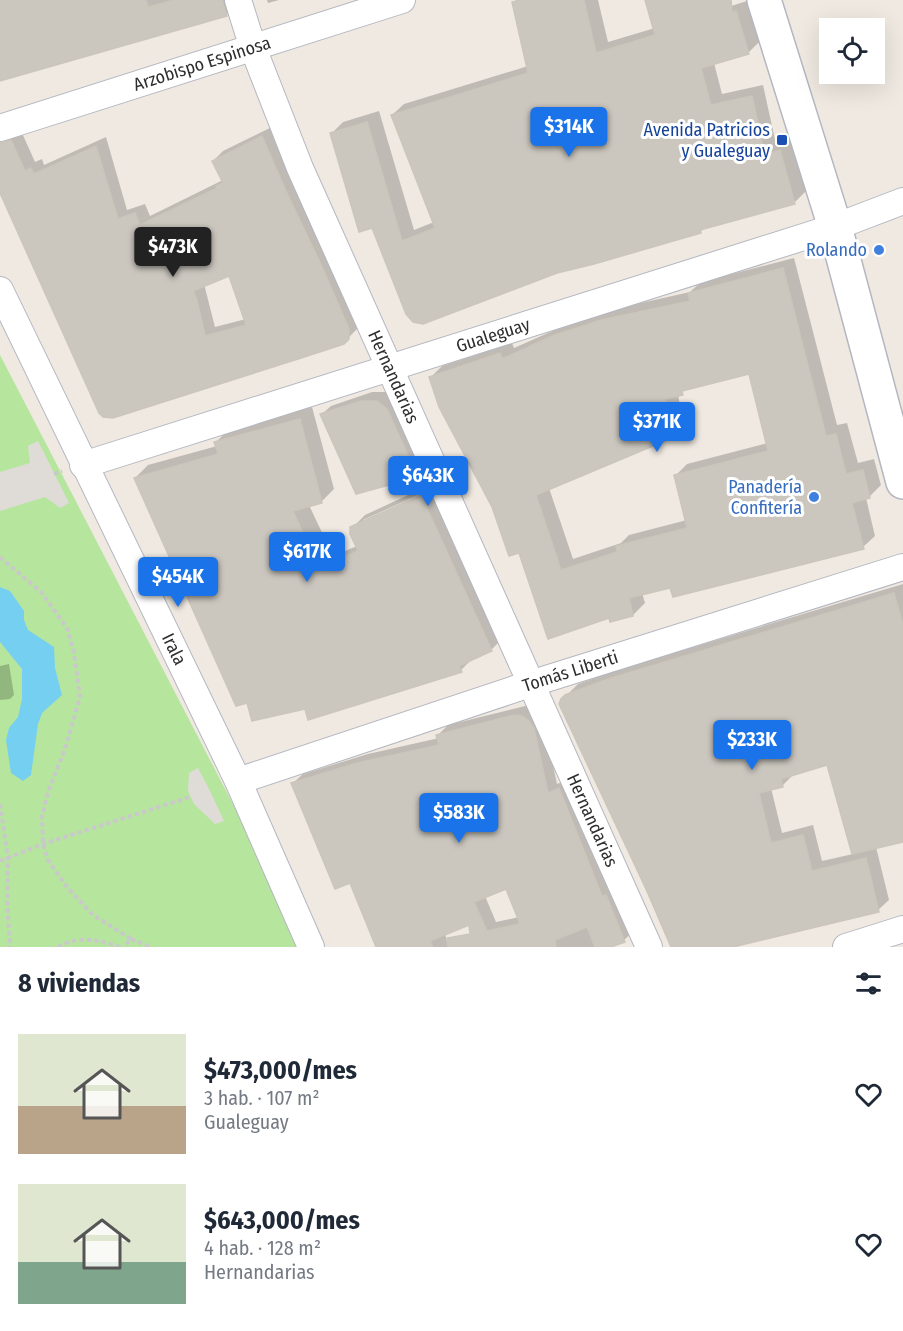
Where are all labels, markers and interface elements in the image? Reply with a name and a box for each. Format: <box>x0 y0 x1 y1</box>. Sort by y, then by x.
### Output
map controls <box>819 18 885 84</box>
button: locate <box>819 18 885 84</box>
street label: Arzobispo Espinosa <box>131 32 273 96</box>
pin: $314K <box>527 107 611 158</box>
text: $314K <box>544 114 594 138</box>
place label: Avenida Patricios y Gualeguay <box>644 119 770 162</box>
marker: Avenida Patricios y Gualeguay <box>775 133 789 147</box>
pin: $473K <box>131 227 215 278</box>
text: $473K <box>148 234 198 258</box>
place label: Rolando <box>806 239 867 261</box>
marker: Rolando <box>872 243 886 257</box>
street label: Gualeguay <box>453 313 533 357</box>
street label: Hernandarias <box>363 327 424 427</box>
pin: $371K <box>615 402 699 453</box>
text: $371K <box>633 409 681 433</box>
pin: $643K <box>386 456 470 507</box>
text: $643K <box>402 463 454 487</box>
place label: Panadería Confitería <box>728 476 802 519</box>
marker: Panadería Confitería <box>807 490 821 504</box>
pin: $617K <box>265 532 349 583</box>
text: $617K <box>283 539 331 563</box>
pin: $454K <box>136 557 220 608</box>
text: $454K <box>152 564 204 588</box>
street label: Irala <box>157 630 191 669</box>
street label: Tomás Liberti <box>520 646 621 697</box>
pin: $233K <box>710 720 794 771</box>
text: $233K <box>727 727 777 751</box>
street label: Hernandarias <box>562 770 623 871</box>
pin: $583K <box>417 793 501 844</box>
text: $583K <box>433 800 485 824</box>
icon: filters <box>852 967 885 1000</box>
text: 8 viviendas <box>18 968 140 999</box>
text: $473,000/mes <box>204 1055 357 1086</box>
icon: home <box>66 1058 138 1130</box>
icon: heart <box>852 1078 885 1111</box>
text: 3 hab. · 107 m² <box>204 1086 320 1110</box>
text: Gualeguay <box>204 1110 289 1134</box>
text: $643,000/mes <box>204 1205 360 1236</box>
icon: home <box>66 1208 138 1280</box>
icon: heart <box>852 1228 885 1261</box>
text: 4 hab. · 128 m² <box>204 1236 321 1260</box>
text: Hernandarias <box>204 1260 315 1284</box>

